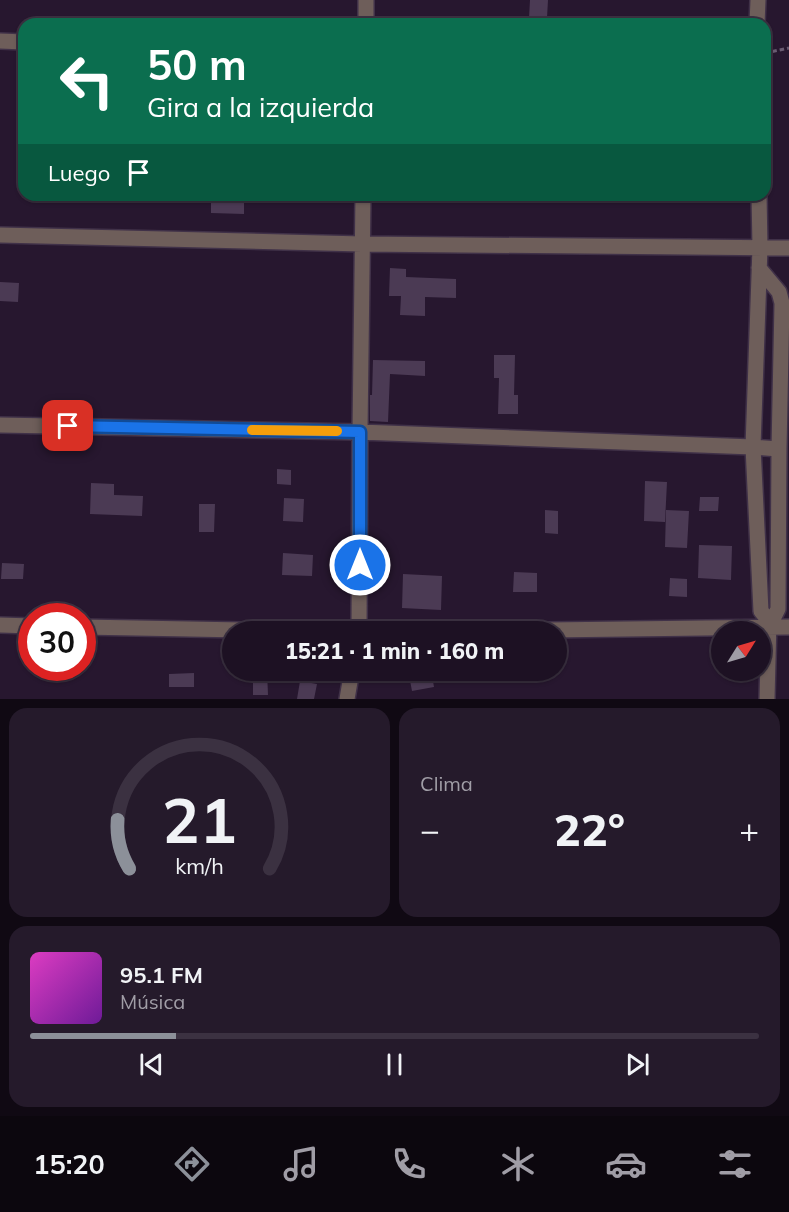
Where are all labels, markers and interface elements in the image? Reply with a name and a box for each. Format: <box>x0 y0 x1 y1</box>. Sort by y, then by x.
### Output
text: 50 m <box>147 38 247 91</box>
icon: left <box>48 42 126 120</box>
text: Gira a la izquierda <box>147 90 374 124</box>
icon: arrive <box>122 156 155 189</box>
text: Luego <box>48 159 110 187</box>
pin <box>42 400 93 451</box>
icon: arrive <box>51 409 84 442</box>
position arrow <box>328 533 392 597</box>
speed limit sign: 30 <box>18 603 96 681</box>
north arrow <box>711 621 771 681</box>
map controls <box>711 621 771 681</box>
text: 15:21 · 1 min · 160 m <box>285 637 504 665</box>
text: Clima <box>420 771 473 796</box>
text: 21 <box>162 780 237 859</box>
text: 22° <box>554 801 625 857</box>
text: − <box>420 809 440 850</box>
text: + <box>739 809 759 850</box>
text: km/h <box>175 853 224 880</box>
text: 95.1 FM <box>120 961 203 989</box>
text: Música <box>120 989 185 1014</box>
icon: previous <box>135 1048 168 1081</box>
icon: pause <box>378 1048 411 1081</box>
icon: next <box>621 1048 654 1081</box>
icon: directions <box>171 1143 213 1185</box>
icon: music <box>280 1143 322 1185</box>
icon: phone <box>388 1143 430 1185</box>
icon: climate <box>497 1143 539 1185</box>
icon: car <box>605 1143 647 1185</box>
icon: filters <box>714 1143 756 1185</box>
text: 15:20 <box>33 1147 105 1181</box>

